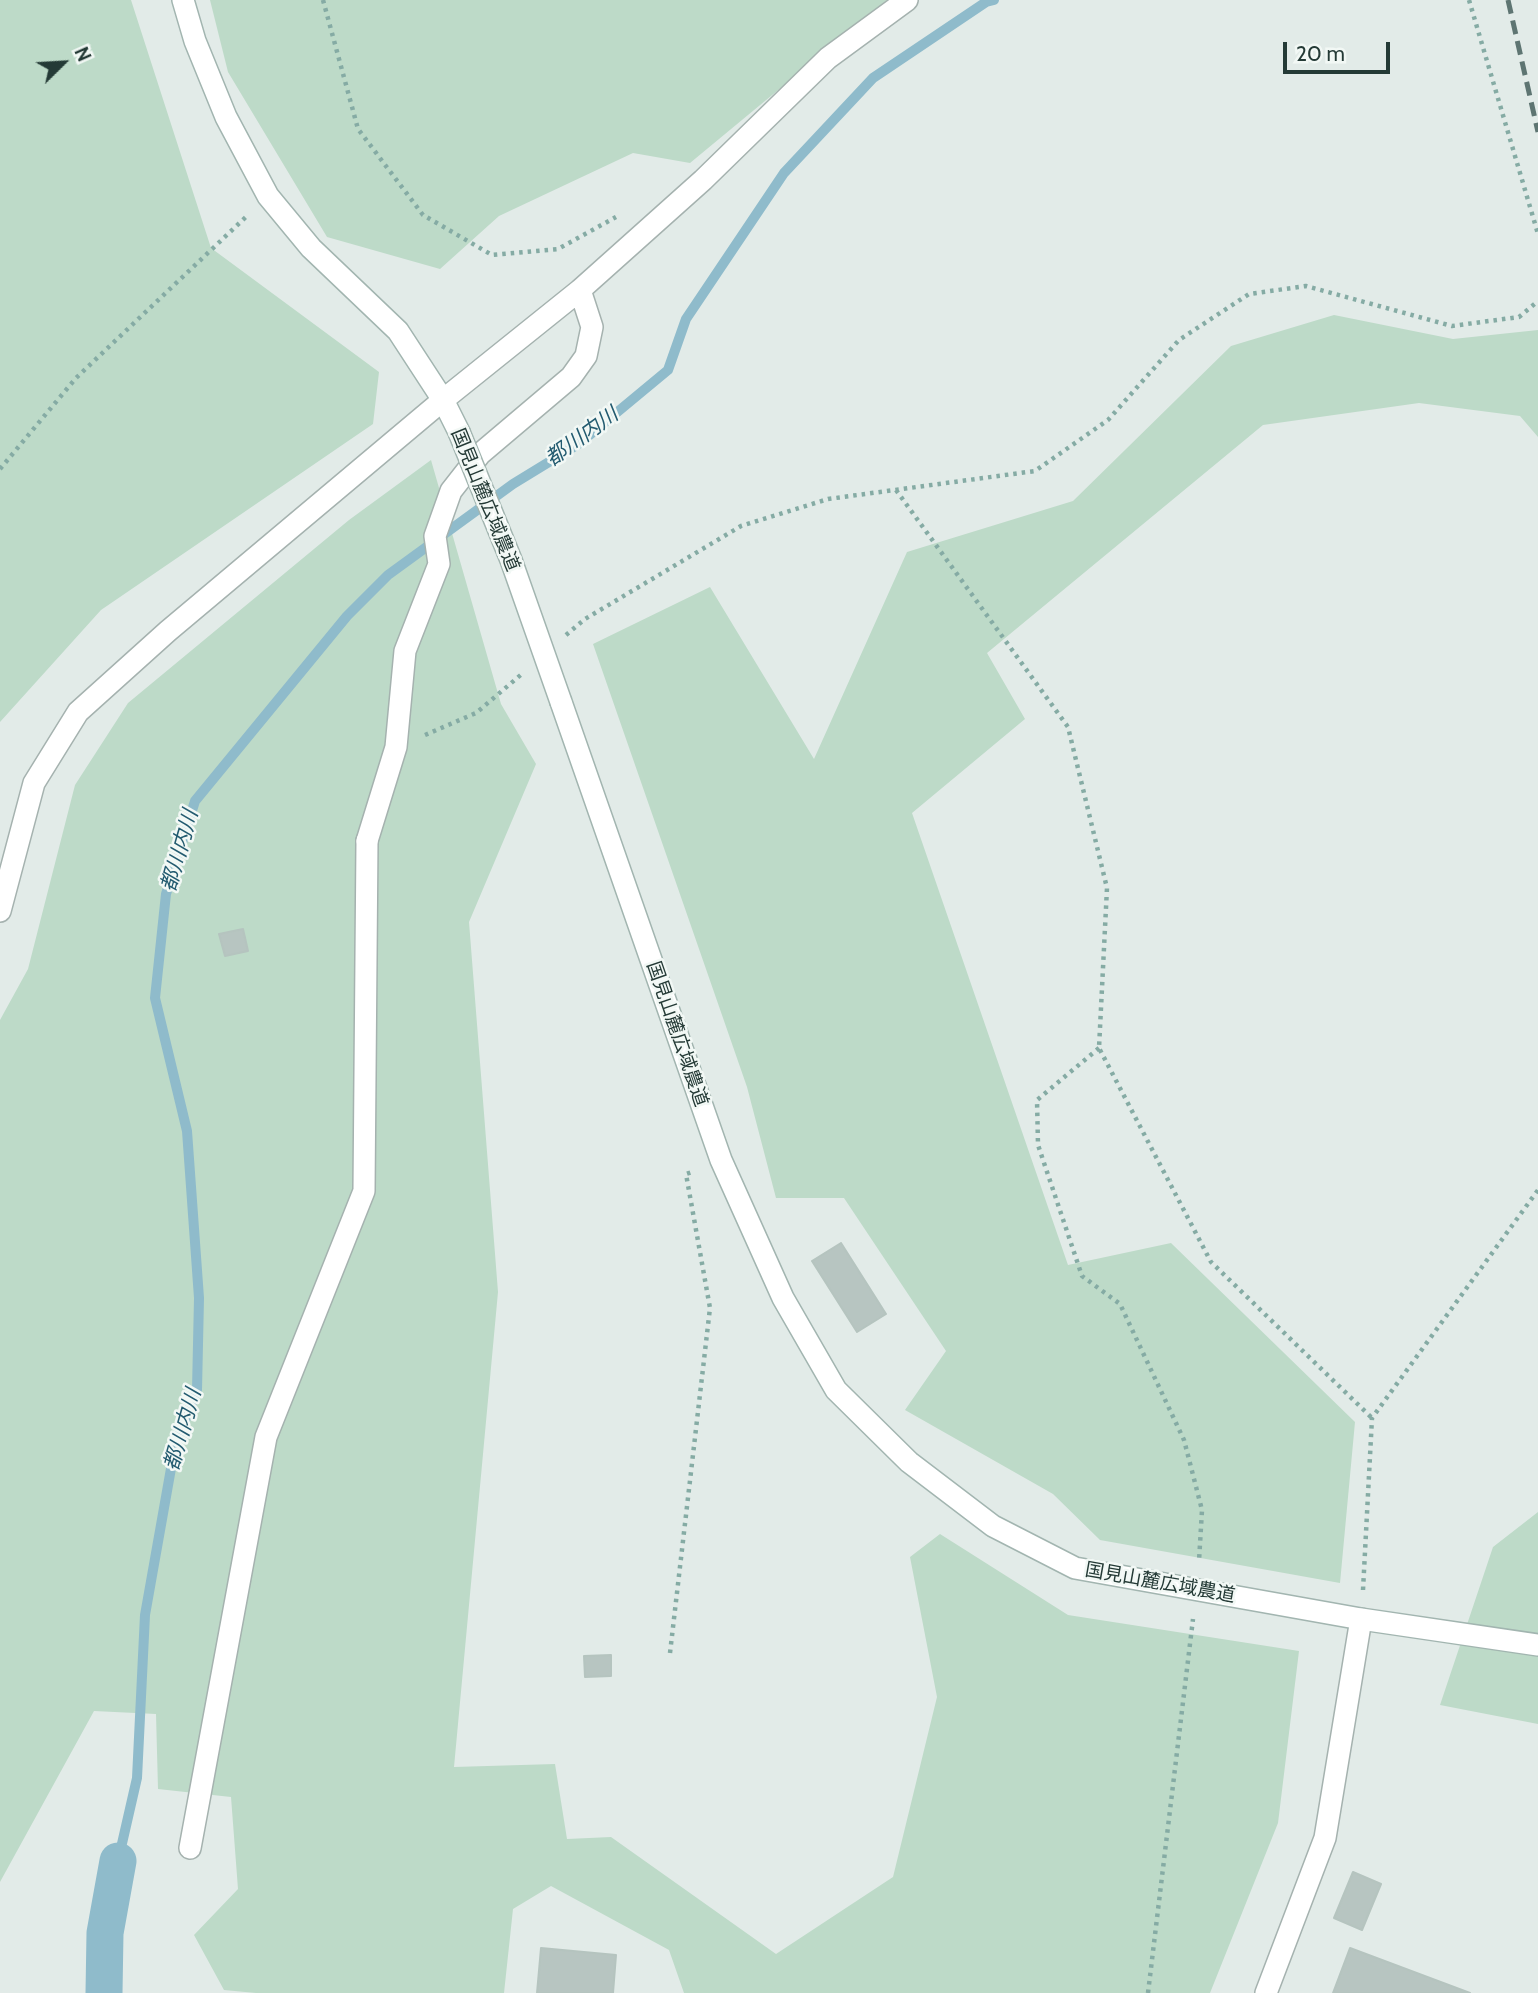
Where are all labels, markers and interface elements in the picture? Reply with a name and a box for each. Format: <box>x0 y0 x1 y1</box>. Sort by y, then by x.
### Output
north arrow <box>28 28 98 98</box>
scale bar <box>1286 28 1393 72</box>
text: 20 m <box>1296 41 1345 66</box>
text: N <box>69 43 96 65</box>
water label: 都川内川 <box>541 402 623 472</box>
street label: 国見山麓広域農道 <box>446 425 524 575</box>
water label: 都川内川 <box>156 807 204 895</box>
street label: 国見山麓広域農道 <box>641 958 713 1110</box>
water label: 都川内川 <box>159 1386 207 1474</box>
street label: 国見山麓広域農道 <box>1083 1559 1237 1607</box>

